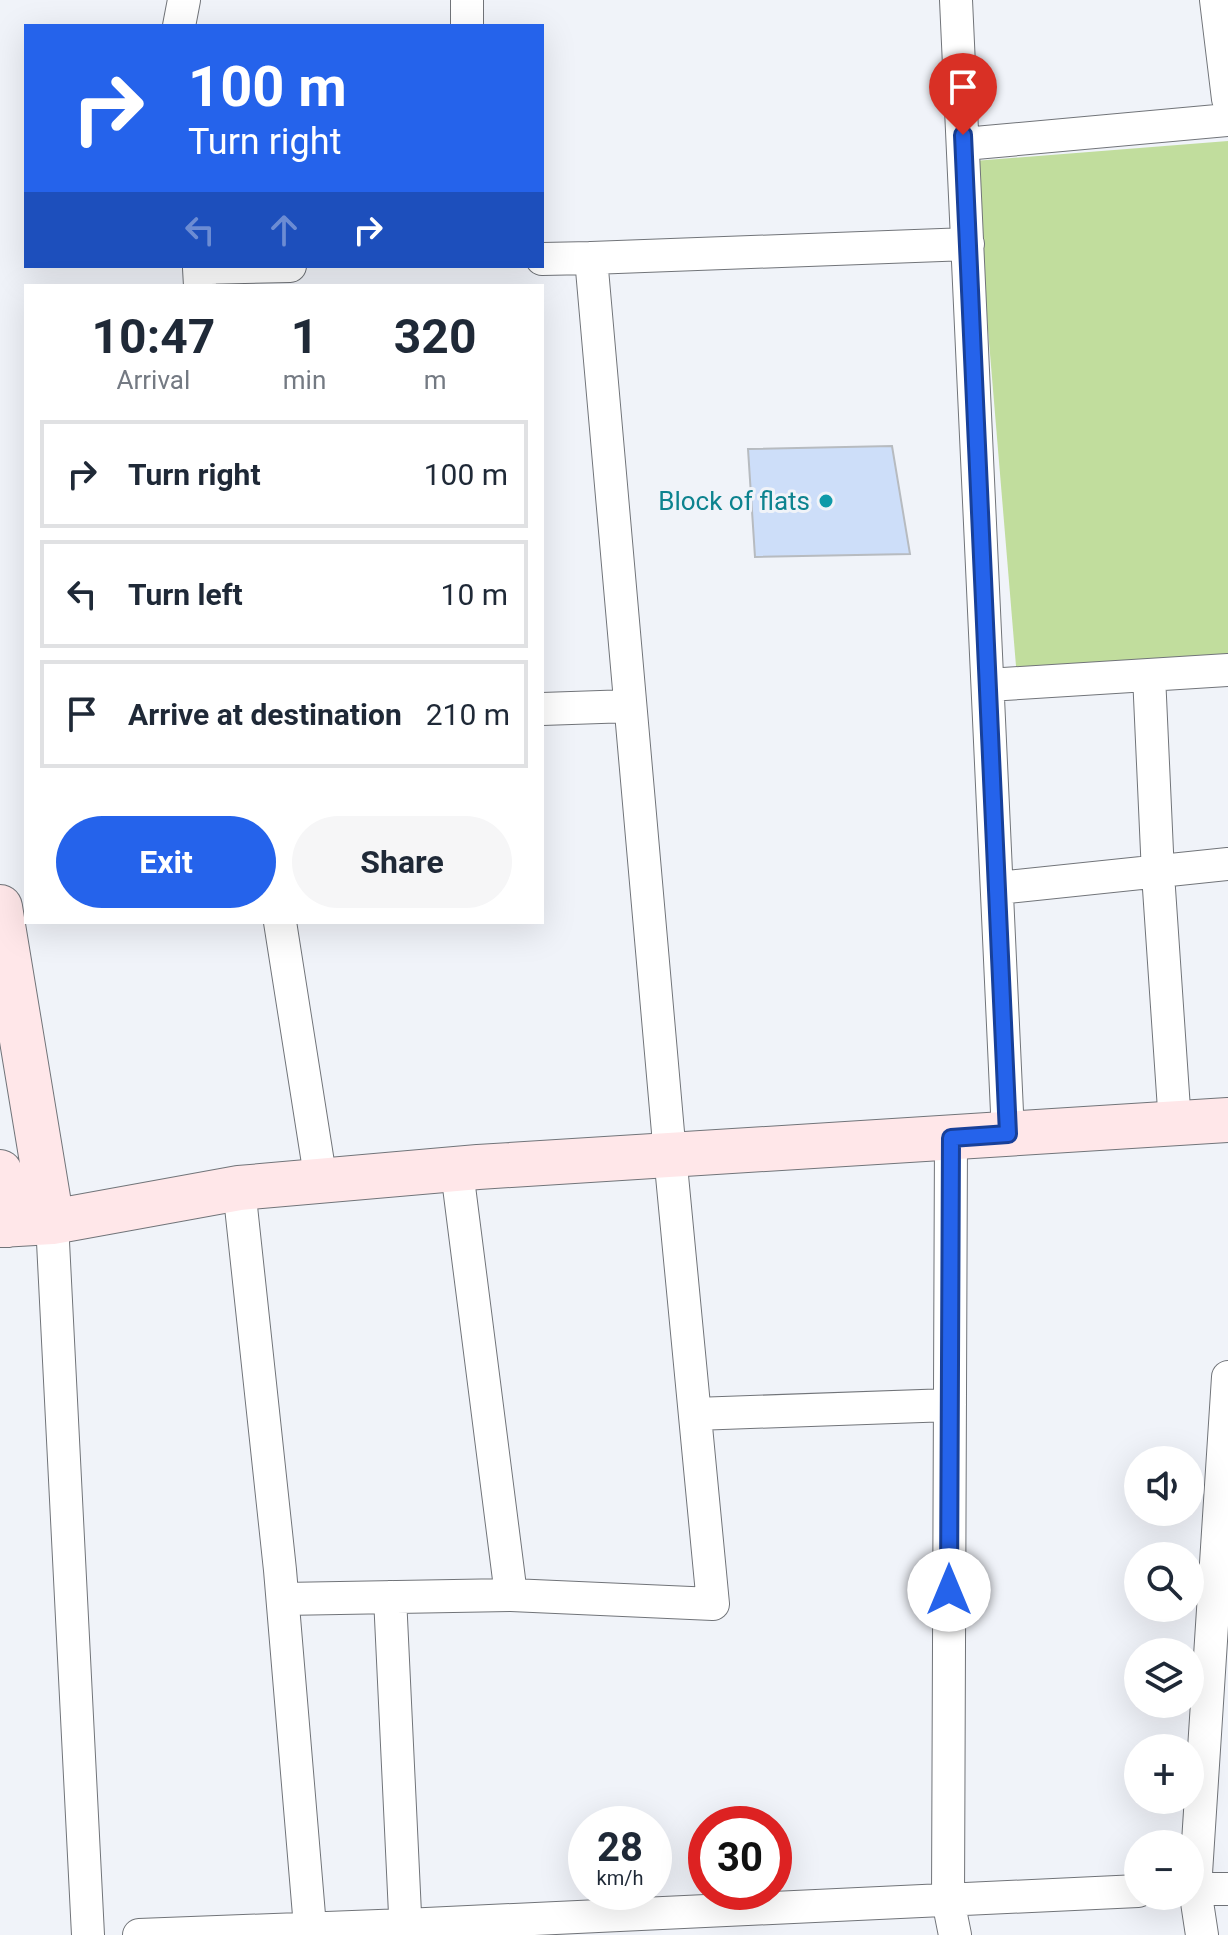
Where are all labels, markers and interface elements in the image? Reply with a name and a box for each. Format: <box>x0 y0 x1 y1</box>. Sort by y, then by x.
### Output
pin <box>929 53 997 135</box>
text: 100 m <box>188 54 347 120</box>
icon: right <box>56 56 160 160</box>
icon: arrive <box>941 65 985 109</box>
text: Turn right <box>188 121 341 163</box>
icon: left <box>178 208 222 252</box>
icon: ahead <box>262 208 306 252</box>
icon: right <box>346 208 390 252</box>
text: 10:47 <box>92 308 215 365</box>
text: 1 <box>291 308 318 365</box>
text: 320 <box>394 308 476 365</box>
text: Arrival <box>117 365 190 395</box>
text: min <box>283 365 326 395</box>
text: m <box>424 365 447 395</box>
icon: right <box>60 452 104 496</box>
text: Turn right <box>128 457 261 492</box>
text: 100 m <box>424 457 508 492</box>
place label: Block of flats <box>658 486 810 516</box>
marker: Block of flats <box>817 492 835 510</box>
icon: left <box>60 572 104 616</box>
text: Turn left <box>128 577 243 612</box>
text: 10 m <box>441 577 508 612</box>
icon: arrive <box>60 692 104 736</box>
text: Arrive at destination <box>128 697 402 732</box>
text: 210 m <box>426 697 510 732</box>
button: Exit <box>56 816 276 908</box>
button: Share <box>292 816 512 908</box>
map controls <box>1124 1446 1204 1910</box>
button: sound <box>1124 1446 1204 1526</box>
button: search <box>1124 1542 1204 1622</box>
position arrow <box>907 1548 991 1632</box>
button: layers <box>1124 1638 1204 1718</box>
button: + <box>1124 1734 1204 1814</box>
speed limit sign: 30 <box>688 1806 792 1910</box>
text: 28 <box>597 1824 643 1871</box>
button: − <box>1124 1830 1204 1910</box>
text: km/h <box>597 1866 643 1890</box>

